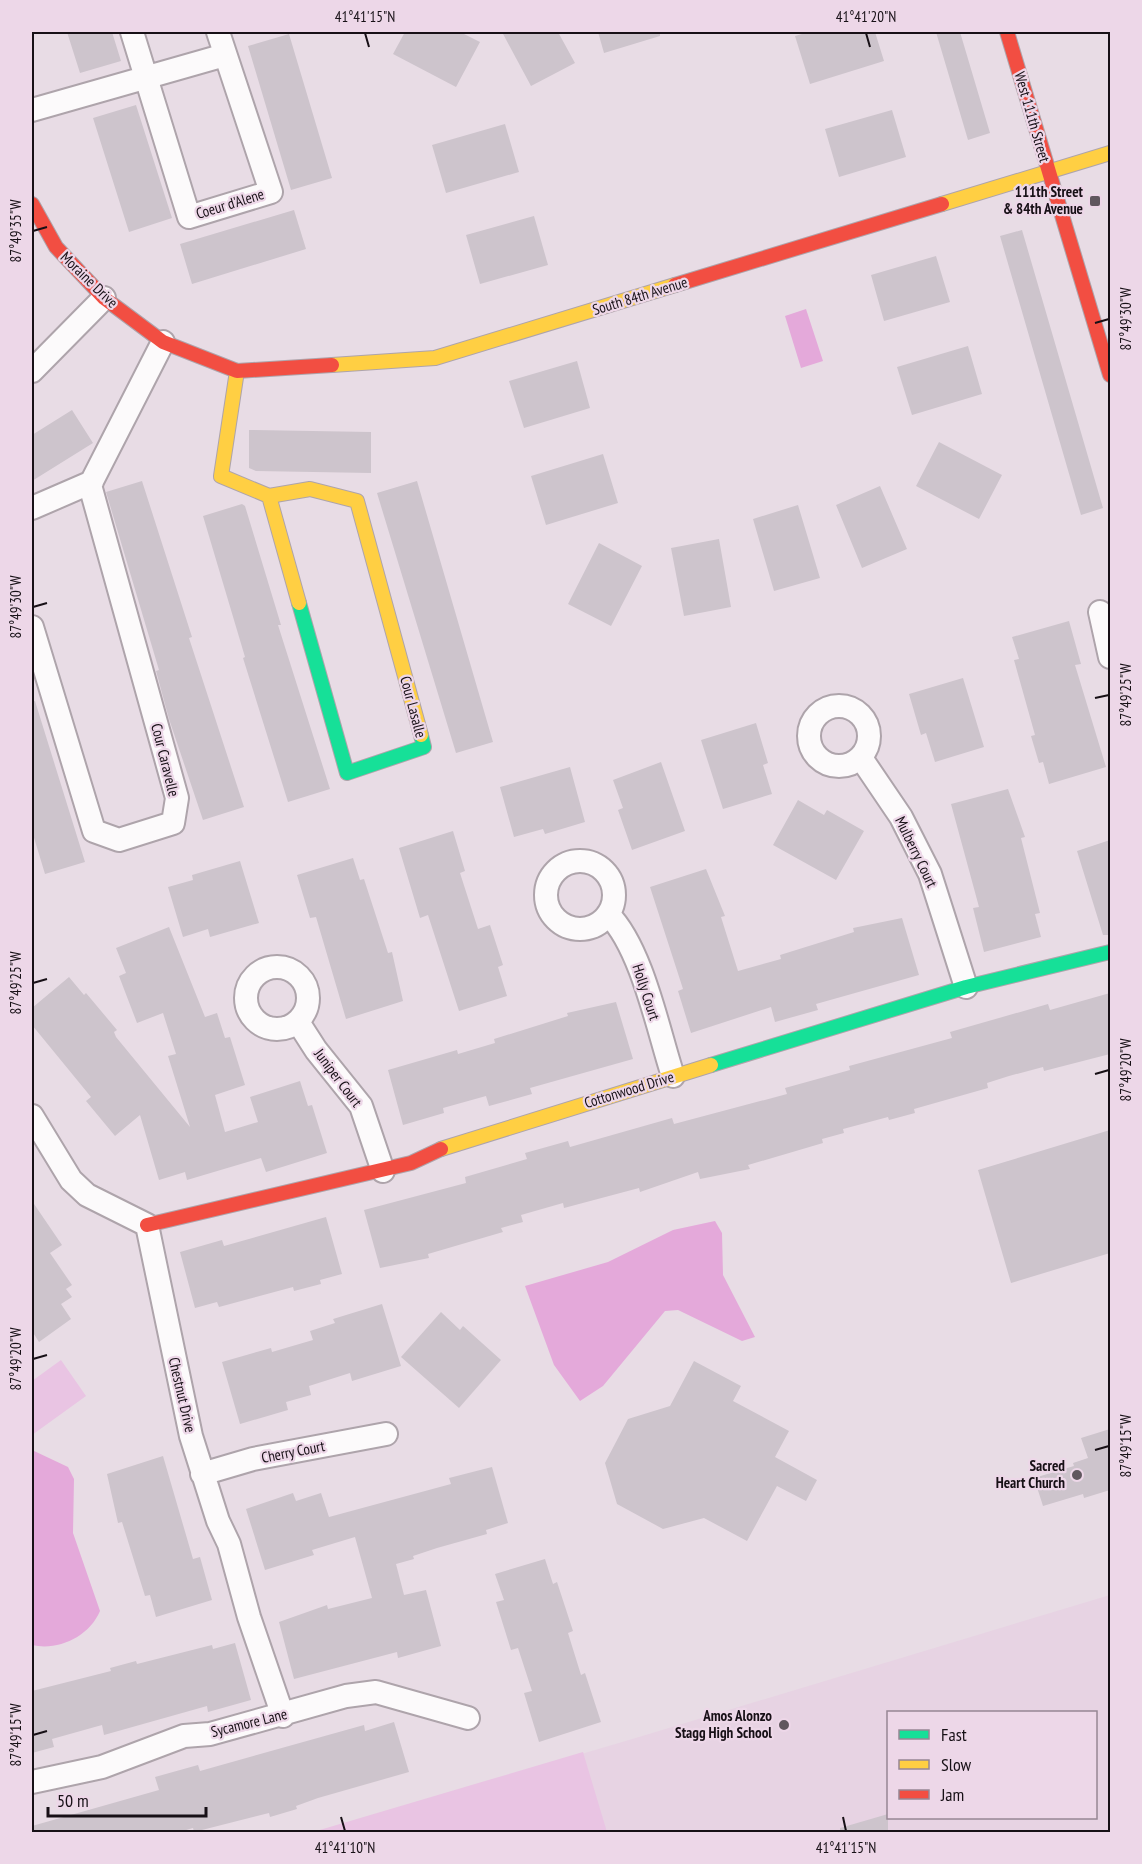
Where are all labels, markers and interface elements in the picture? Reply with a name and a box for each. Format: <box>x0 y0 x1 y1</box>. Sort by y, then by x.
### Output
text: 41°41'15"N <box>335 7 395 26</box>
text: 41°41'20"N <box>836 7 896 26</box>
street label: West 111th Street <box>1010 69 1054 164</box>
place label: 111th Street & 84th Avenue <box>1003 182 1084 218</box>
street label: Coeur d'Alene <box>194 184 266 223</box>
marker: 111th Street & 84th Avenue <box>1088 194 1102 208</box>
text: 87°49'35"W <box>6 199 25 263</box>
street label: Moraine Drive <box>57 248 122 312</box>
street label: South 84th Avenue <box>590 272 690 319</box>
text: 87°49'30"W <box>1116 287 1135 351</box>
text: 87°49'30"W <box>6 575 25 639</box>
text: 87°49'25"W <box>1116 663 1135 727</box>
street label: Cour Lasalle <box>396 674 431 740</box>
street label: Cour Caravelle <box>147 721 184 798</box>
street label: Mulberry Court <box>891 813 942 891</box>
text: 87°49'25"W <box>6 951 25 1015</box>
street label: Holly Court <box>628 961 664 1022</box>
text: 87°49'20"W <box>1116 1038 1135 1102</box>
street label: Juniper Court <box>310 1044 366 1111</box>
street label: Cottonwood Drive <box>582 1067 676 1112</box>
text: 87°49'20"W <box>6 1327 25 1391</box>
street label: Chestnut Drive <box>165 1355 200 1434</box>
text: 87°49'15"W <box>1116 1414 1135 1478</box>
street label: Cherry Court <box>260 1436 326 1467</box>
place label: Sacred Heart Church <box>996 1456 1065 1492</box>
marker: Sacred Heart Church <box>1070 1468 1084 1482</box>
text: 87°49'15"W <box>6 1703 25 1767</box>
street label: Sycamore Lane <box>209 1704 289 1741</box>
place label: Amos Alonzo Stagg High School <box>675 1706 772 1742</box>
legend <box>887 1711 1097 1819</box>
marker: Amos Alonzo Stagg High School <box>777 1718 791 1732</box>
text: Fast <box>941 1723 967 1746</box>
text: Slow <box>941 1753 972 1776</box>
scale bar <box>48 1780 206 1818</box>
text: Jam <box>940 1783 964 1806</box>
text: 50 m <box>57 1789 89 1812</box>
text: 41°41'10"N <box>315 1838 375 1857</box>
text: 41°41'15"N <box>816 1838 876 1857</box>

